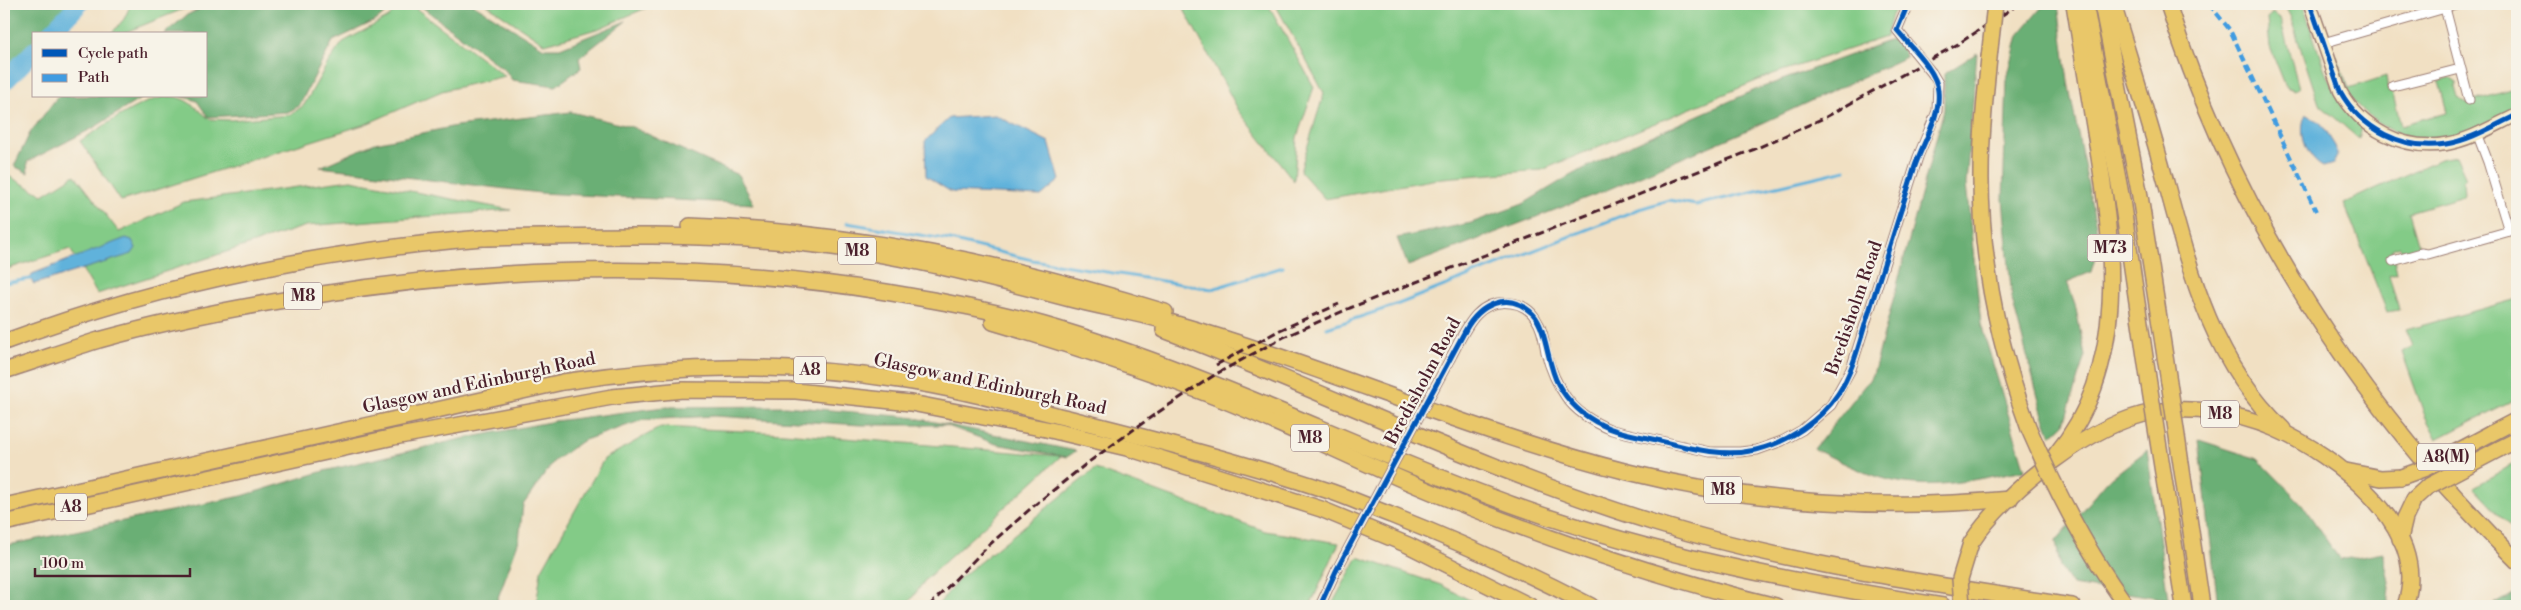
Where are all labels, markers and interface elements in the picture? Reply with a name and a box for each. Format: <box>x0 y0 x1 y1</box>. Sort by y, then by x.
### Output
legend <box>32 32 208 98</box>
text: Cycle path <box>78 44 148 63</box>
text: Path <box>78 68 110 87</box>
road number: M73 <box>2088 234 2132 262</box>
street label: Bredisholm Road <box>1820 237 1888 379</box>
road number: M8 <box>838 238 876 264</box>
road number: M8 <box>284 282 322 310</box>
street label: Bredisholm Road <box>1379 313 1467 449</box>
street label: Glasgow and Edinburgh Road <box>360 347 598 419</box>
street label: Glasgow and Edinburgh Road <box>871 348 1109 420</box>
road number: A8 <box>794 356 826 384</box>
road number: M8 <box>2201 400 2239 428</box>
road number: M8 <box>1291 424 1329 452</box>
road number: A8(M) <box>2417 444 2475 471</box>
road number: M8 <box>1704 476 1742 504</box>
road number: A8 <box>55 494 87 520</box>
scale bar <box>35 545 190 577</box>
text: 100 m <box>42 554 84 573</box>

